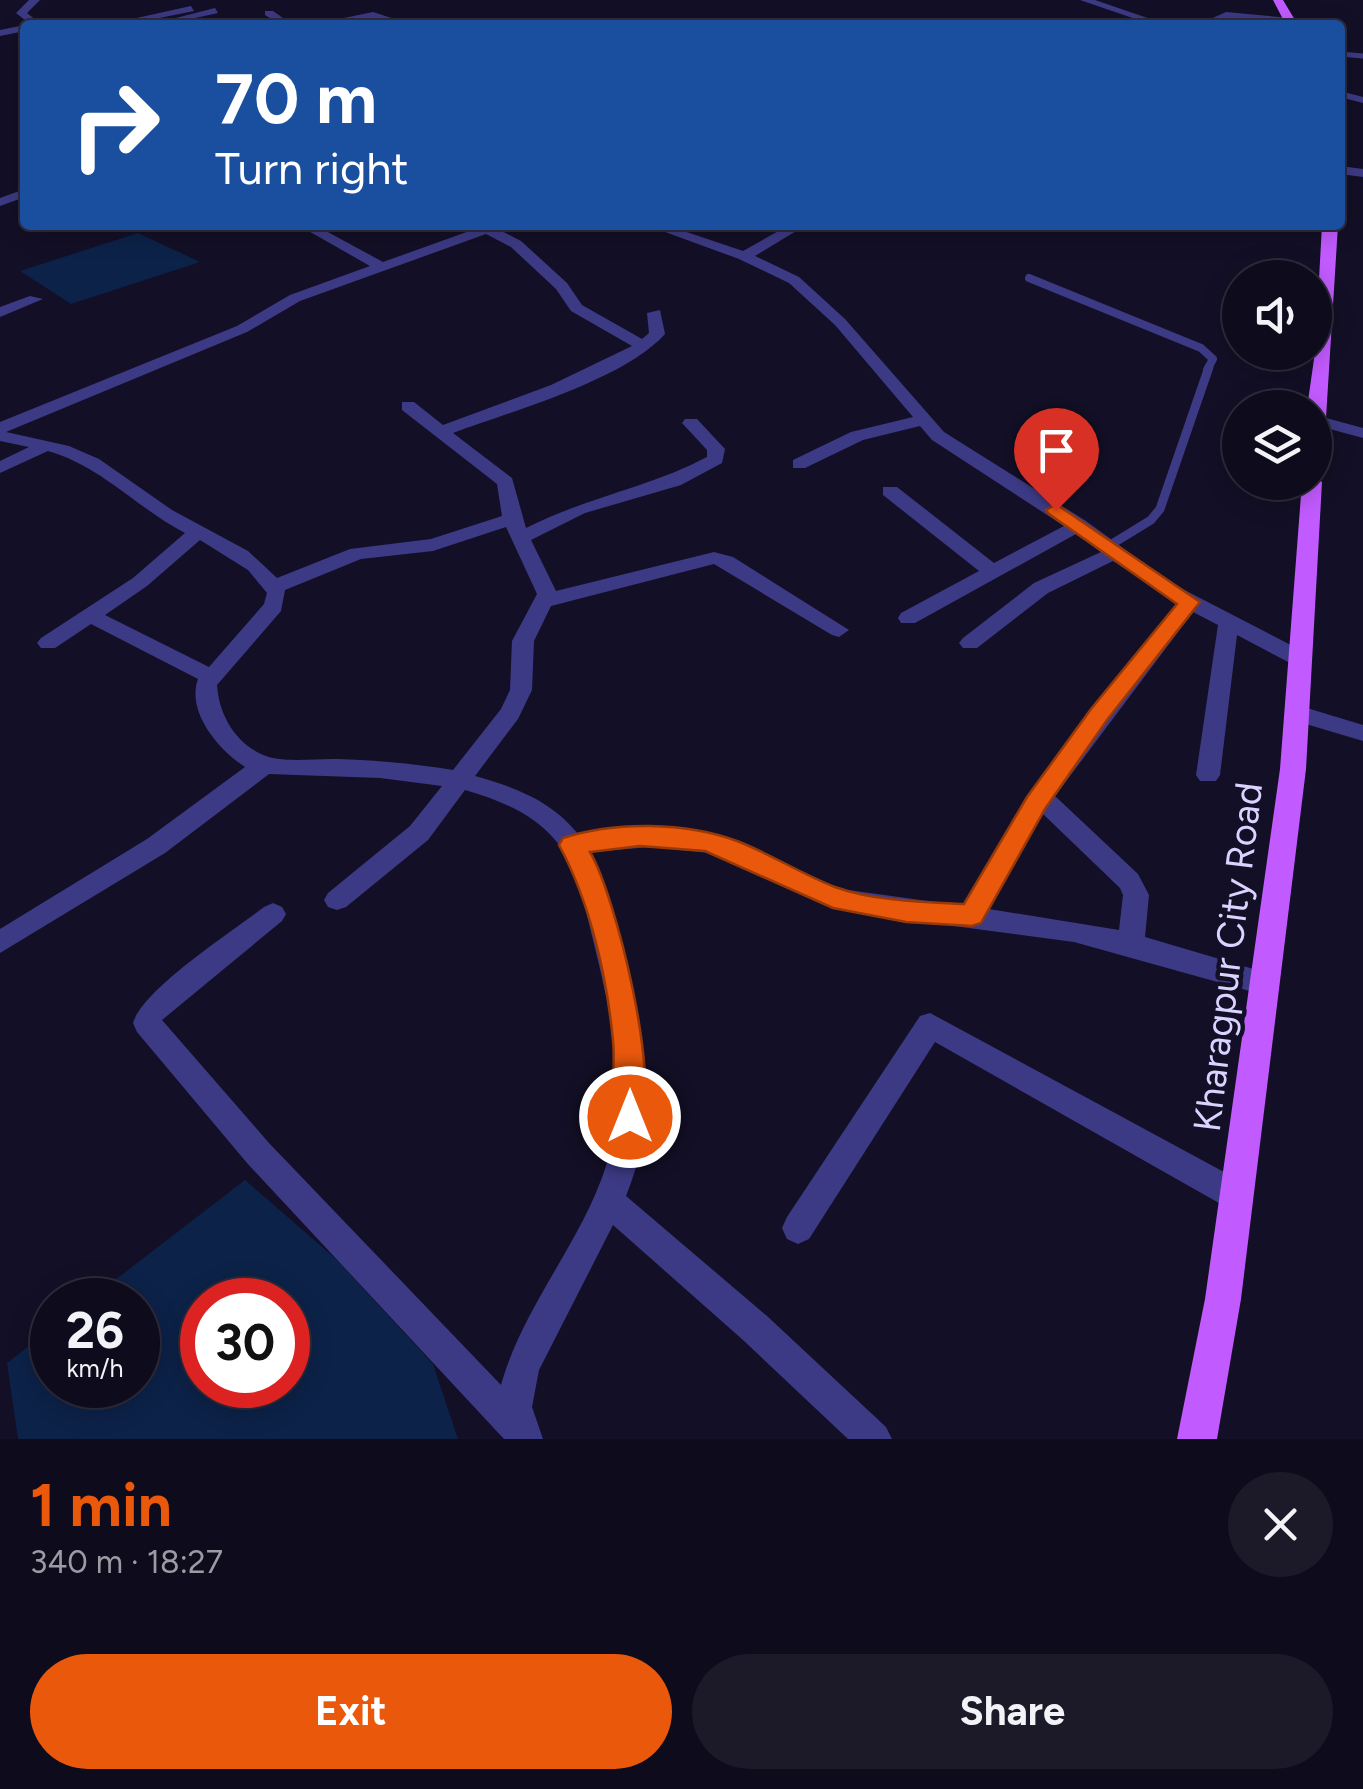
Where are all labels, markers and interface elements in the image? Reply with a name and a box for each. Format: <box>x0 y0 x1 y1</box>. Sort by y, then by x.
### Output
text: 70 m <box>215 56 377 141</box>
icon: right <box>50 60 180 190</box>
text: Turn right <box>215 141 408 195</box>
map controls <box>1222 260 1332 500</box>
button: sound <box>1222 260 1332 370</box>
button: layers <box>1222 390 1332 500</box>
pin <box>1014 408 1099 511</box>
icon: arrive <box>1029 423 1084 478</box>
street label: Kharagpur City Road <box>1184 780 1272 1134</box>
position arrow <box>578 1065 682 1169</box>
speed limit sign: 30 <box>180 1278 310 1408</box>
text: 26 <box>66 1300 124 1361</box>
text: km/h <box>66 1353 124 1383</box>
text: 1 min <box>30 1469 172 1541</box>
button: close <box>1228 1472 1333 1577</box>
text: 340 m · 18:27 <box>30 1543 223 1581</box>
button: Exit <box>30 1654 672 1769</box>
button: Share <box>692 1654 1333 1769</box>

